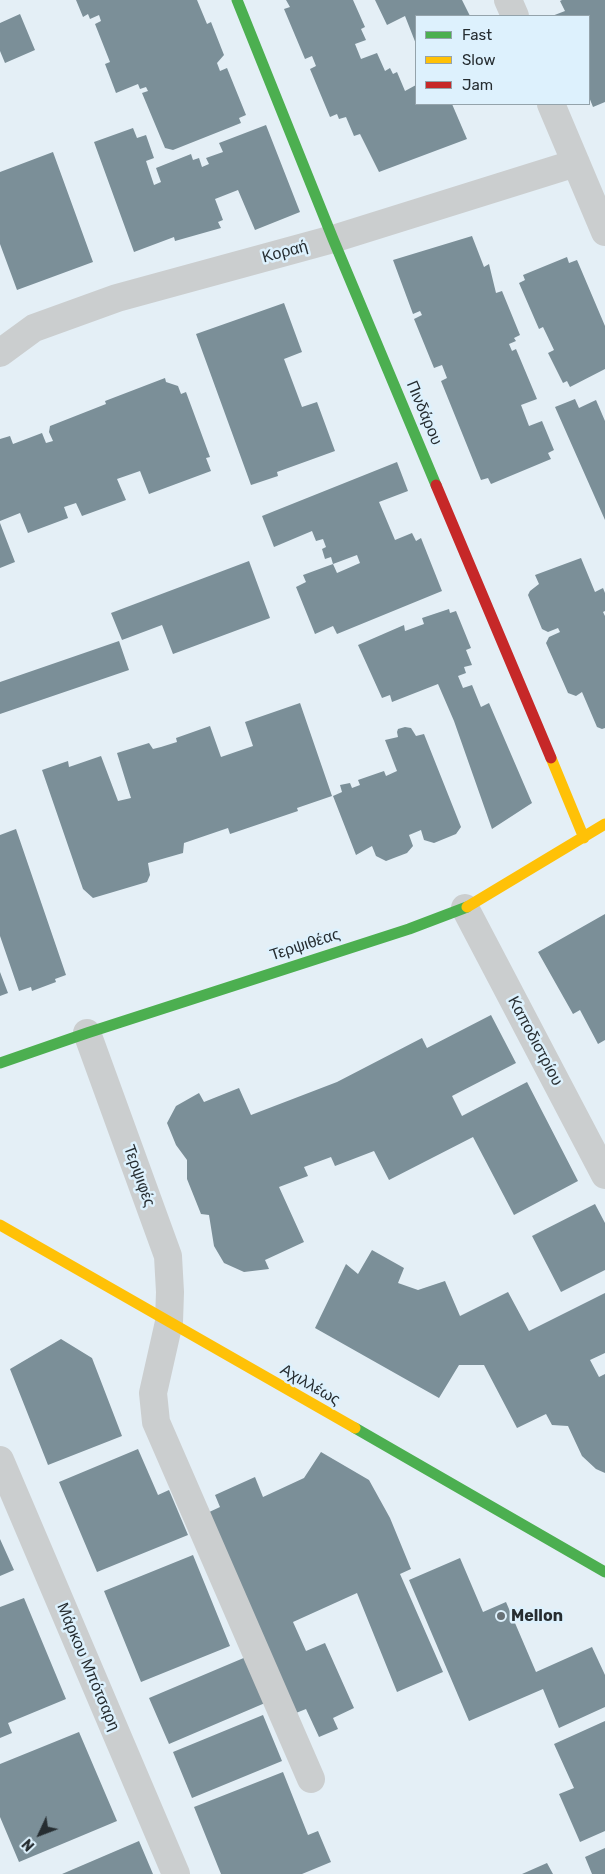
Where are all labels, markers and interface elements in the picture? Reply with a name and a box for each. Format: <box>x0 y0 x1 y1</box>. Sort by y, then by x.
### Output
legend <box>415 15 590 105</box>
text: Fast <box>462 26 492 44</box>
text: Slow <box>462 51 495 69</box>
text: Jam <box>462 76 493 94</box>
street label: Κοραή <box>260 237 310 267</box>
street label: Πινδάρου <box>402 378 446 448</box>
street label: Τερψιθέας <box>268 925 342 965</box>
street label: Καποδιστρίου <box>503 993 567 1089</box>
street label: Τερψιφές <box>119 1142 159 1210</box>
street label: Αχιλλέως <box>277 1360 343 1410</box>
street label: Μάρκου Μπότσαρη <box>52 1600 124 1734</box>
place label: Mellon <box>511 1606 563 1626</box>
marker: Mellon <box>495 1610 507 1622</box>
north arrow <box>15 1809 65 1859</box>
text: N <box>19 1835 38 1854</box>

